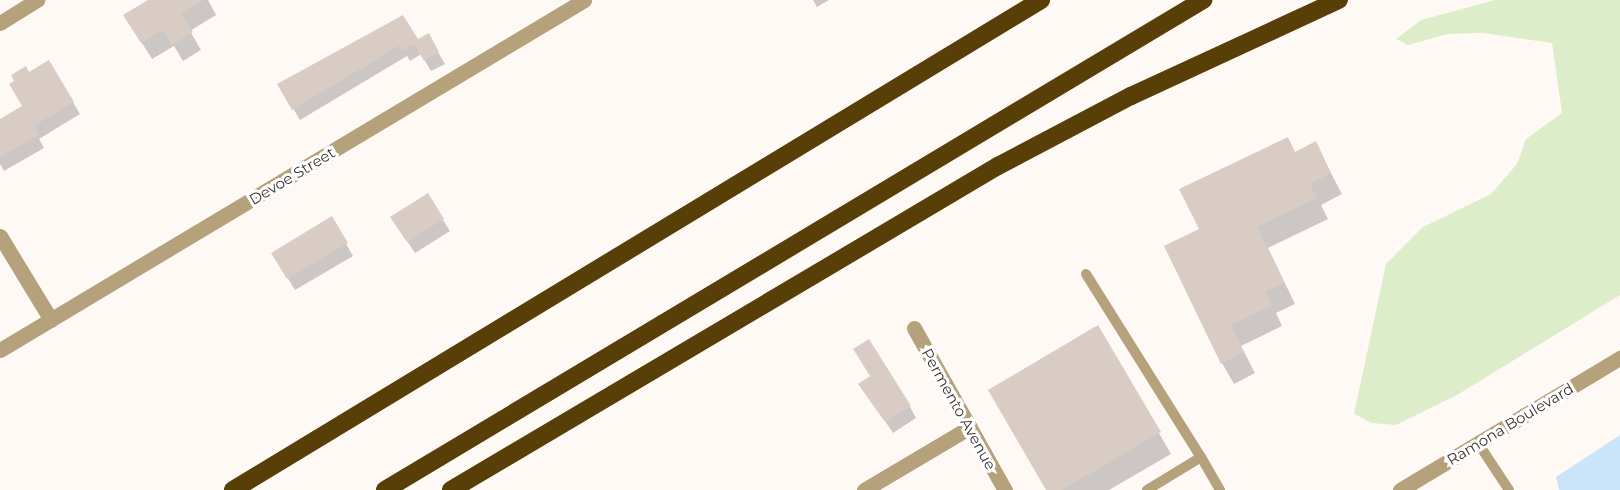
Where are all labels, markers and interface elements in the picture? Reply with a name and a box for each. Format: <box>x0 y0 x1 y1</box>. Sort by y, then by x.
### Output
street label: Devoe Street <box>246 143 338 209</box>
street label: Permento Avenue <box>918 345 1000 473</box>
street label: Ramona Boulevard <box>1444 379 1576 469</box>

